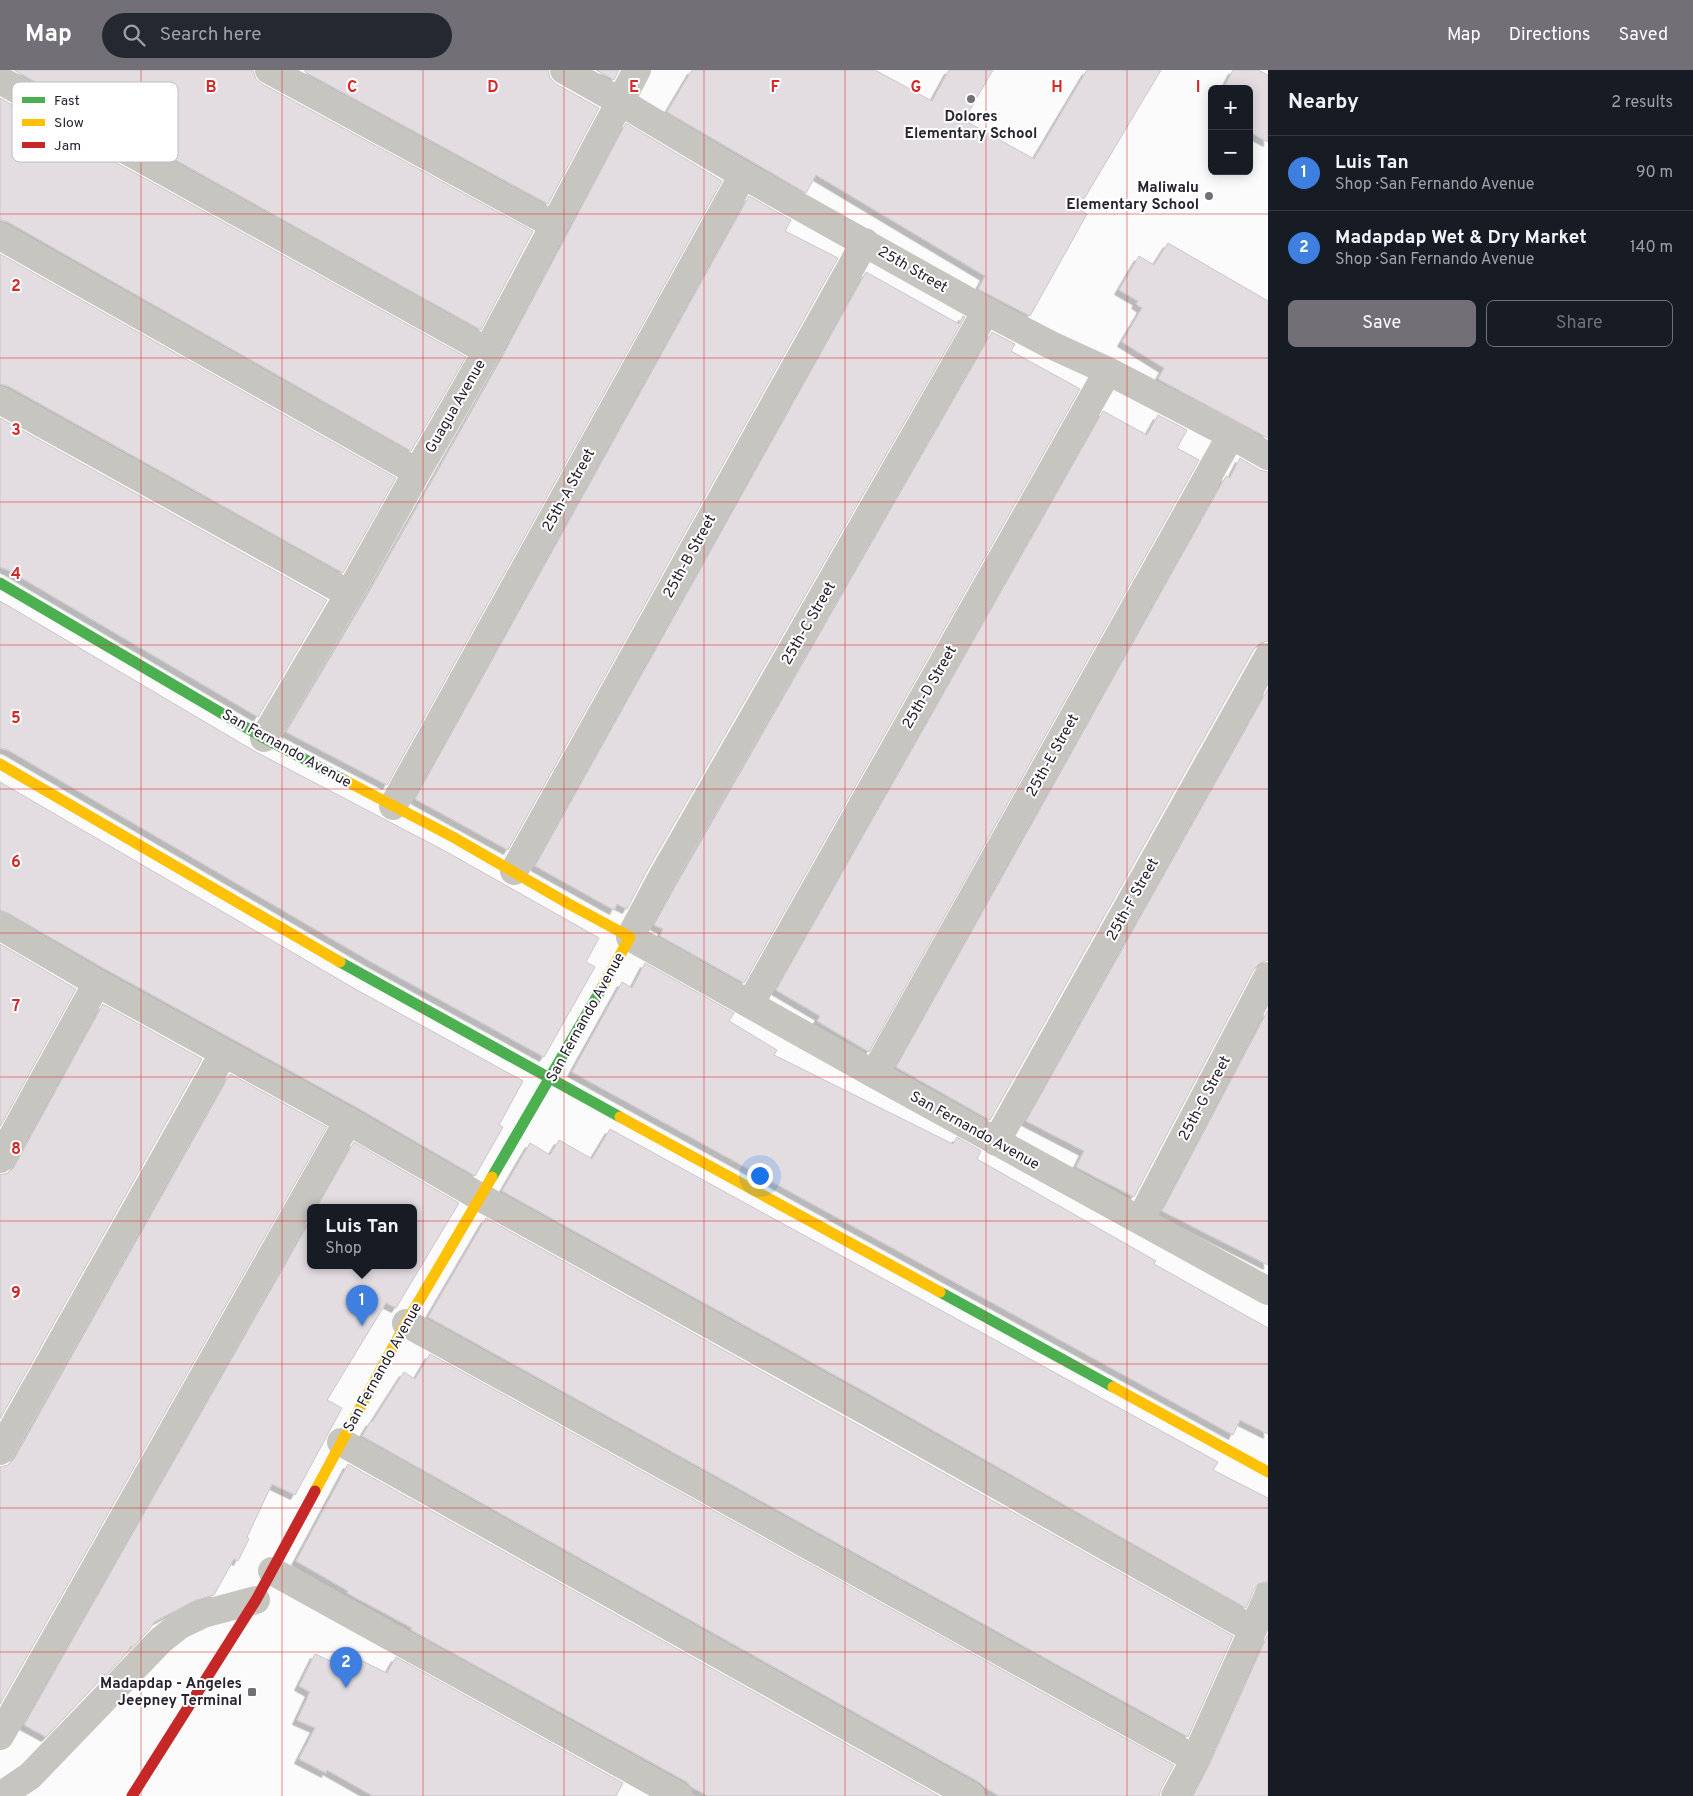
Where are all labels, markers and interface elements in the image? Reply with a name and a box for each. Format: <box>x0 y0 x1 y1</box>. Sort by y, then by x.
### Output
search box <box>102 13 452 58</box>
text: Map <box>25 20 72 50</box>
icon: search <box>120 21 148 49</box>
text: Search here <box>160 23 261 47</box>
text: Map <box>1447 24 1481 47</box>
text: Directions <box>1509 24 1591 47</box>
text: Saved <box>1619 24 1668 47</box>
text: B <box>205 78 217 98</box>
text: C <box>347 78 357 98</box>
text: D <box>487 78 499 98</box>
text: E <box>629 78 639 98</box>
text: F <box>770 78 780 98</box>
text: G <box>911 78 921 98</box>
text: H <box>1051 78 1063 98</box>
text: I <box>1196 78 1200 98</box>
legend <box>12 82 178 162</box>
map controls <box>1208 85 1253 175</box>
button: + <box>1208 85 1253 130</box>
text: Nearby <box>1288 89 1359 116</box>
text: Fast <box>54 93 80 110</box>
marker: Dolores Elementary School <box>965 93 977 105</box>
text: 2 results <box>1611 93 1673 113</box>
place label: Dolores Elementary School <box>905 108 1037 144</box>
text: Slow <box>54 115 84 132</box>
button: − <box>1208 130 1253 175</box>
text: Jam <box>54 138 81 155</box>
text: Luis Tan <box>1335 151 1409 175</box>
text: 1 <box>1301 163 1307 183</box>
text: 90 m <box>1636 163 1673 183</box>
text: Shop · San Fernando Avenue <box>1335 175 1534 195</box>
place label: Maliwalu Elementary School <box>1066 179 1199 215</box>
marker: Maliwalu Elementary School <box>1203 190 1215 202</box>
text: Madapdap Wet & Dry Market <box>1335 226 1587 250</box>
text: 2 <box>1299 238 1309 258</box>
text: 140 m <box>1630 238 1673 258</box>
street label: 25th Street <box>874 243 950 298</box>
text: Shop · San Fernando Avenue <box>1335 250 1534 270</box>
text: 2 <box>11 277 21 297</box>
button: Save <box>1288 300 1476 347</box>
button: Share <box>1486 300 1673 347</box>
street label: Guagua Avenue <box>422 357 491 457</box>
text: 3 <box>11 421 21 441</box>
street label: 25th-A Street <box>539 446 600 536</box>
street label: 25th-B Street <box>660 512 721 602</box>
text: 4 <box>11 565 21 585</box>
street label: 25th-C Street <box>778 579 841 669</box>
street label: 25th-D Street <box>899 643 962 733</box>
street label: San Fernando Avenue <box>218 706 354 793</box>
text: 5 <box>11 709 21 729</box>
street label: 25th-E Street <box>1023 711 1084 801</box>
text: 6 <box>11 853 21 873</box>
street label: 25th-F Street <box>1103 855 1164 944</box>
street label: San Fernando Avenue <box>543 950 630 1086</box>
text: 7 <box>12 997 20 1017</box>
street label: 25th-G Street <box>1175 1053 1236 1144</box>
street label: San Fernando Avenue <box>906 1088 1042 1175</box>
text: 8 <box>11 1140 21 1160</box>
your location <box>747 1163 773 1189</box>
popup <box>307 1204 417 1269</box>
text: Luis Tan <box>325 1215 399 1239</box>
text: Shop <box>325 1239 362 1259</box>
text: 9 <box>11 1284 21 1304</box>
pin: 1 <box>346 1285 378 1326</box>
street label: San Fernando Avenue <box>340 1300 427 1436</box>
pin: 2 <box>330 1647 362 1688</box>
place label: Madapdap - Angeles Jeepney Terminal <box>100 1675 242 1711</box>
marker: Madapdap - Angeles Jeepney Terminal <box>246 1686 258 1698</box>

